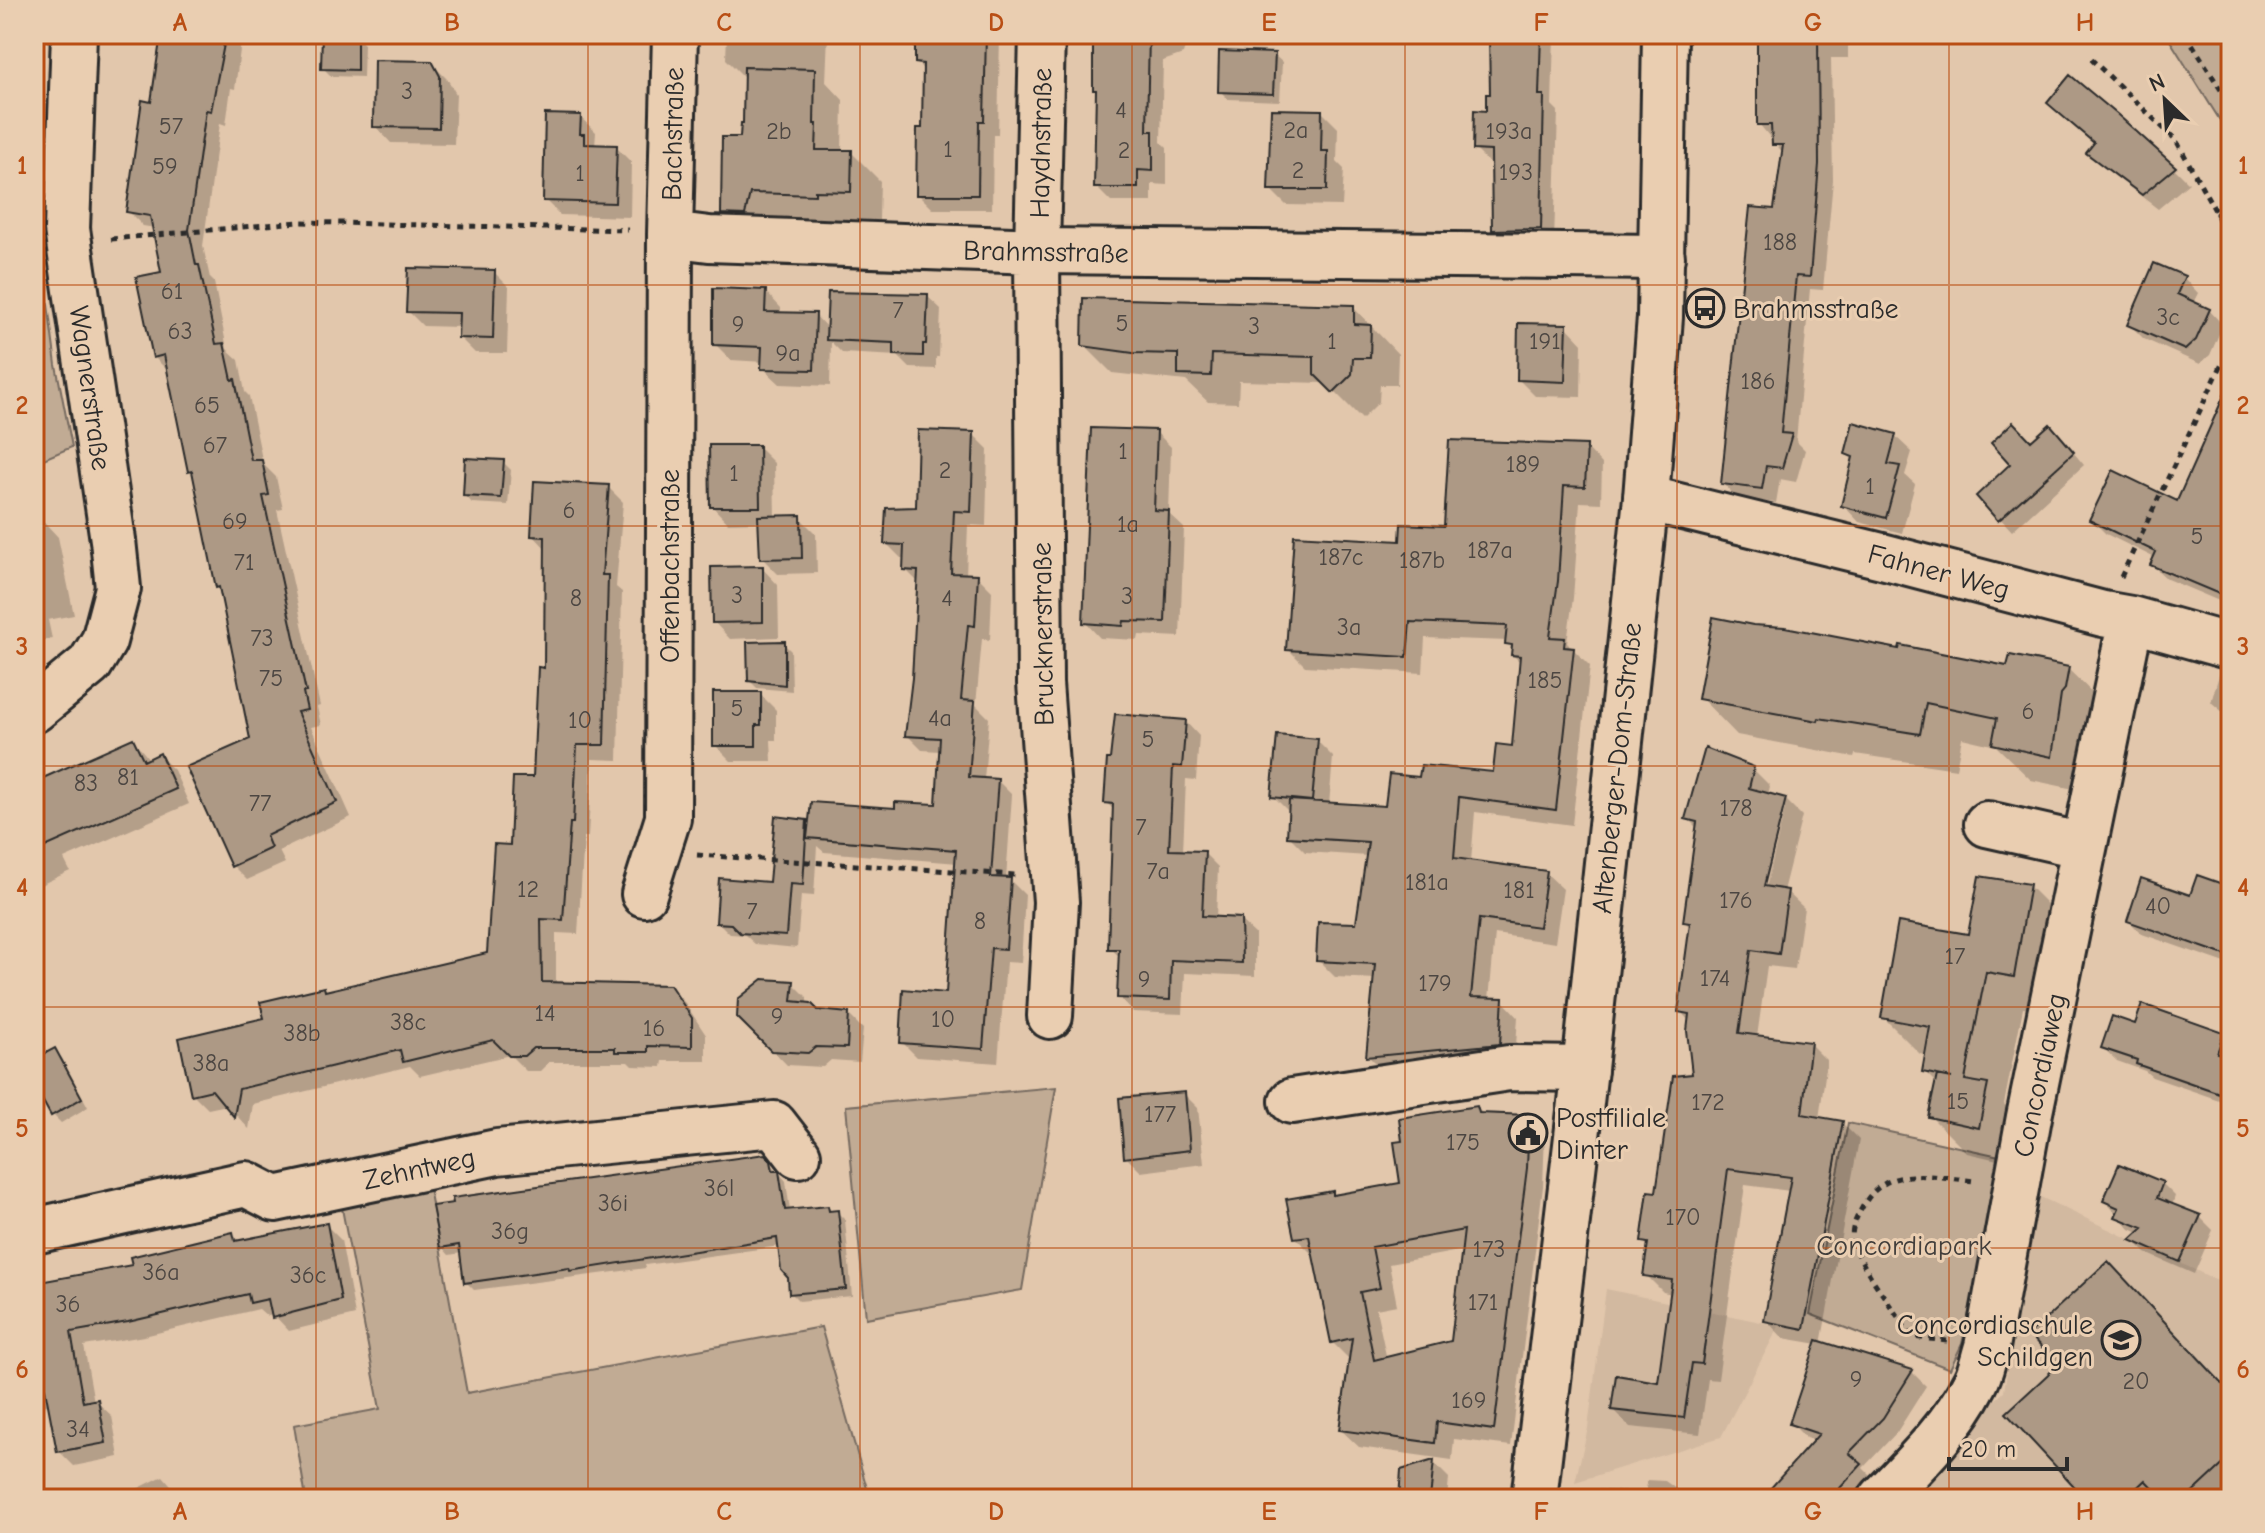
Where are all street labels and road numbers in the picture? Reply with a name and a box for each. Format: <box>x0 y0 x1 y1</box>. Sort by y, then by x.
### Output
street label: Bachstraße <box>656 67 690 201</box>
street label: Haydnstraße <box>1024 67 1058 219</box>
street label: Brahmsstraße <box>963 235 1129 269</box>
street label: Wagnerstraße <box>63 304 117 472</box>
street label: Offenbachstraße <box>654 469 686 663</box>
street label: Fahner Weg <box>1864 538 2013 606</box>
street label: Brucknerstraße <box>1025 542 1061 726</box>
street label: Altenberger-Dom-Straße <box>1586 621 1648 915</box>
street label: Concordiaweg <box>2007 990 2073 1160</box>
street label: Zehntweg <box>360 1141 478 1196</box>

